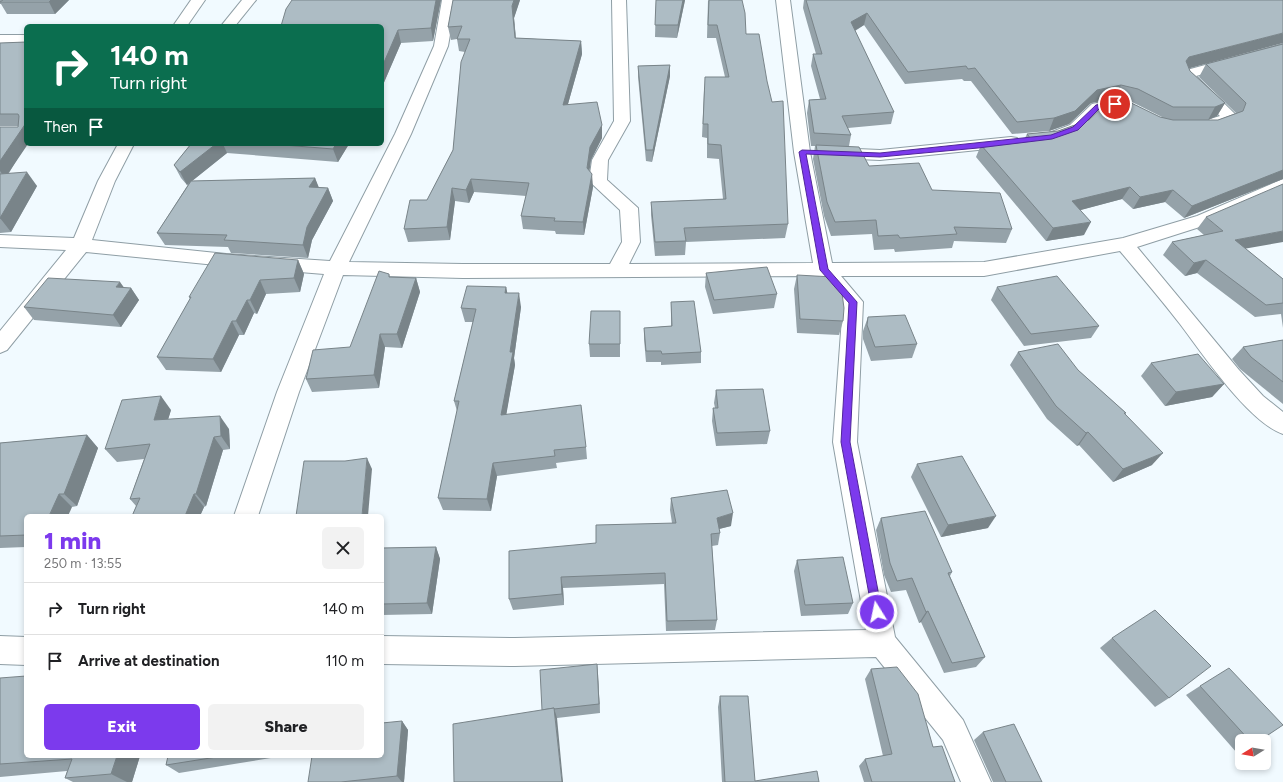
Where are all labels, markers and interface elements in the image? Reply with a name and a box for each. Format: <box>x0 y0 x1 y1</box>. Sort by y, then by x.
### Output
text: 140 m <box>110 38 189 72</box>
icon: right <box>44 40 96 92</box>
text: Turn right <box>110 72 187 94</box>
pin <box>1098 87 1132 121</box>
icon: arrive <box>1104 93 1126 115</box>
icon: arrive <box>85 116 107 138</box>
text: Then <box>44 118 77 136</box>
text: 1 min <box>44 526 101 555</box>
button: close <box>322 527 364 569</box>
text: 250 m · 13:55 <box>44 556 122 571</box>
position arrow <box>856 591 898 633</box>
icon: right <box>44 598 66 620</box>
text: Turn right <box>78 600 146 618</box>
text: 140 m <box>322 600 364 618</box>
icon: arrive <box>44 650 66 672</box>
text: Arrive at destination <box>78 652 219 670</box>
text: 110 m <box>326 652 364 670</box>
button: Exit <box>44 704 200 750</box>
button: Share <box>208 704 364 750</box>
north arrow <box>1235 734 1271 770</box>
map controls <box>1235 734 1271 770</box>

